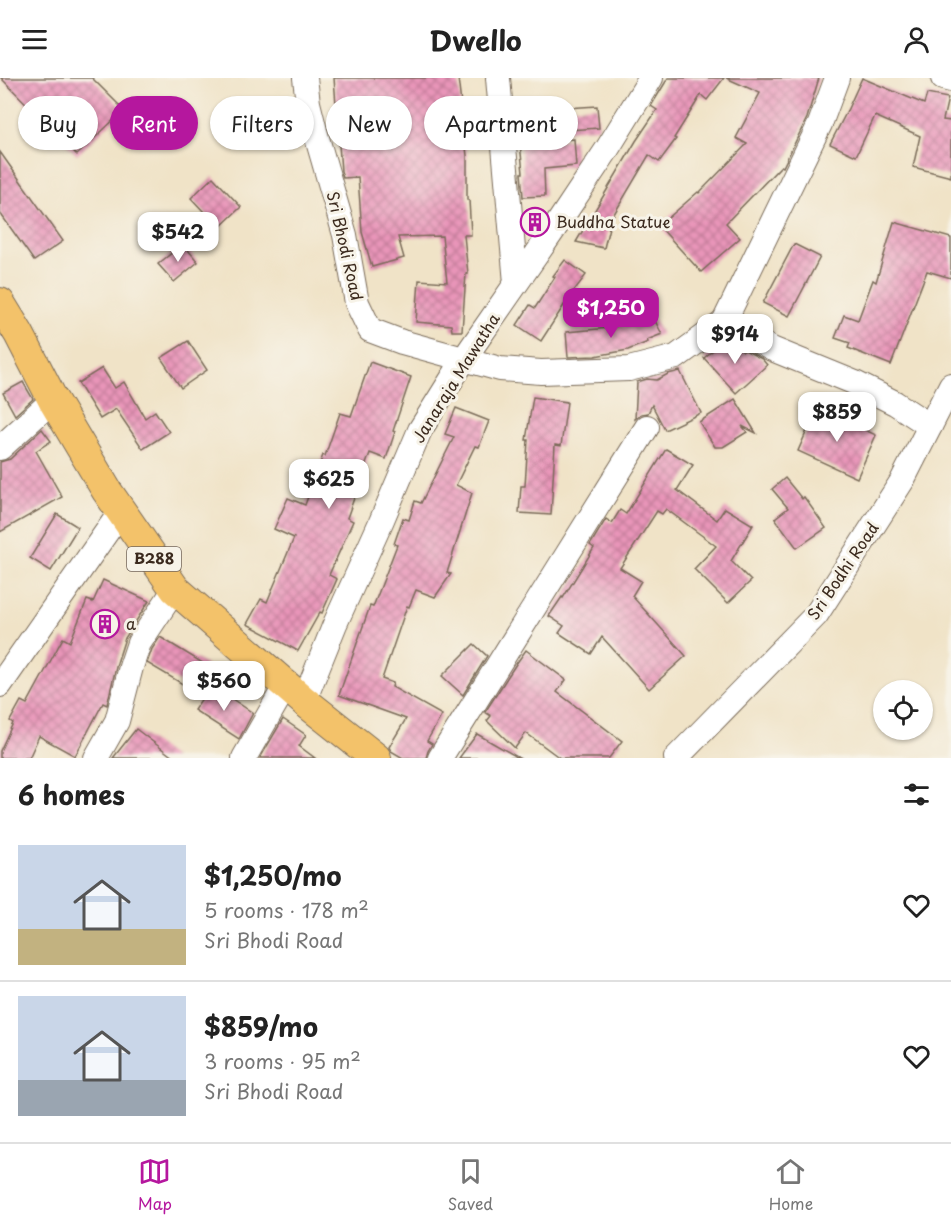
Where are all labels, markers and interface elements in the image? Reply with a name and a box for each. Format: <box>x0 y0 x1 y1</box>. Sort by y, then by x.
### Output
text: Dwello <box>429 19 522 60</box>
icon: menu <box>18 23 51 56</box>
icon: person <box>900 23 933 56</box>
chip: Buy <box>18 96 98 150</box>
chip: Rent <box>110 96 198 150</box>
chip: Filters <box>210 96 314 150</box>
chip: New <box>326 96 412 150</box>
chip: Apartment <box>424 96 578 150</box>
street label: Sri Bhodi Road <box>322 189 370 303</box>
building icon: Buddha Statue <box>519 206 551 238</box>
place label: Buddha Statue <box>556 209 670 233</box>
pin: $542 <box>142 212 214 263</box>
text: $542 <box>152 216 204 246</box>
pin: $1,250 <box>562 288 660 339</box>
text: $1,250 <box>577 292 645 322</box>
street label: Janaraja Mawatha <box>406 308 505 447</box>
pin: $914 <box>699 314 771 365</box>
text: $914 <box>711 318 759 348</box>
pin: $859 <box>801 392 873 443</box>
text: $859 <box>812 396 862 426</box>
pin: $625 <box>293 459 365 510</box>
text: $625 <box>303 463 355 493</box>
street label: Sri Bodhi Road <box>801 517 884 624</box>
road number: B288 <box>127 547 181 571</box>
building icon: a <box>89 608 121 640</box>
place label: a <box>126 611 136 635</box>
pin: $560 <box>188 661 260 712</box>
text: $560 <box>197 665 251 695</box>
map controls <box>873 680 933 740</box>
button: locate <box>873 680 933 740</box>
text: 6 homes <box>18 775 125 814</box>
icon: filters <box>900 778 933 811</box>
text: $1,250/mo <box>204 856 342 895</box>
icon: home <box>66 869 138 941</box>
icon: heart <box>900 889 933 922</box>
text: 5 rooms · 178 m² <box>204 895 369 925</box>
text: Sri Bhodi Road <box>204 925 343 955</box>
text: $859/mo <box>204 1007 318 1046</box>
icon: home <box>66 1020 138 1092</box>
icon: heart <box>900 1040 933 1073</box>
text: 3 rooms · 95 m² <box>204 1046 361 1076</box>
text: Sri Bhodi Road <box>204 1076 343 1106</box>
tab: Map <box>138 1155 172 1215</box>
tab: Saved <box>448 1155 493 1215</box>
tab: Home <box>769 1155 813 1215</box>

